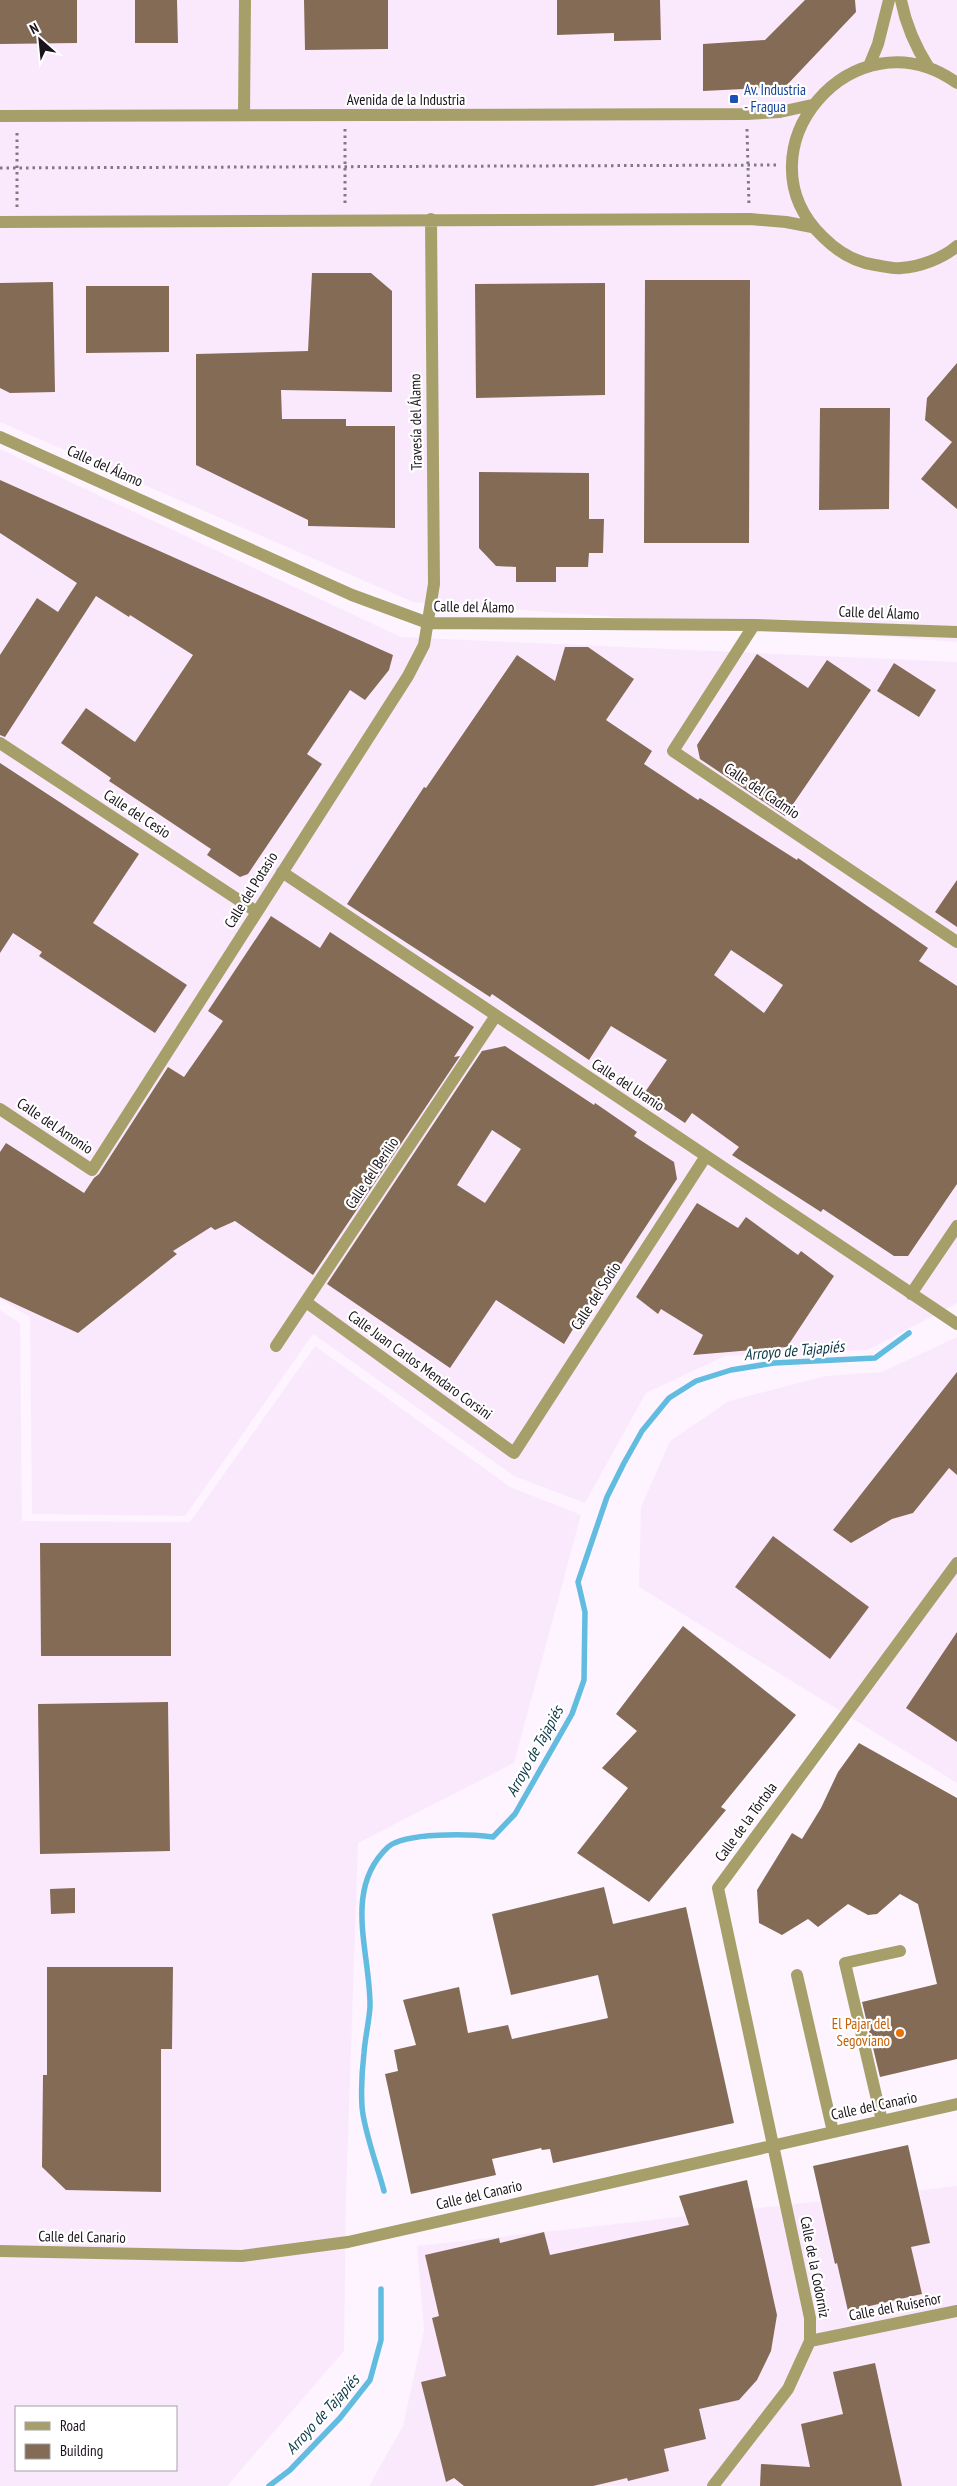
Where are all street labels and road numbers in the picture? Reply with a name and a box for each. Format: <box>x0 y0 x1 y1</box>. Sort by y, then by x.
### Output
street label: Avenida de la Industria <box>347 90 465 109</box>
street label: Travesía del Álamo <box>405 373 426 471</box>
street label: Calle del Álamo <box>64 440 146 491</box>
street label: Calle del Álamo <box>433 596 515 617</box>
street label: Calle del Álamo <box>838 602 920 623</box>
street label: Calle del Cadmio <box>721 758 804 823</box>
street label: Calle del Cesio <box>100 785 174 842</box>
street label: Calle del Potasio <box>220 848 281 931</box>
street label: Calle del Uranio <box>588 1054 668 1115</box>
street label: Calle del Amonio <box>14 1093 97 1158</box>
street label: Calle del Berilio <box>341 1133 402 1212</box>
street label: Calle del Sodio <box>566 1258 625 1333</box>
street label: Calle Juan Carlos Mendaro Corsini <box>344 1306 496 1423</box>
street label: Calle de la Tórtola <box>710 1778 781 1865</box>
street label: Calle del Canario <box>829 2087 919 2124</box>
street label: Calle del Canario <box>434 2175 524 2214</box>
street label: Calle de la Codorniz <box>796 2215 835 2319</box>
street label: Calle del Canario <box>38 2226 126 2247</box>
street label: Calle del Ruiseñor <box>847 2288 944 2325</box>

